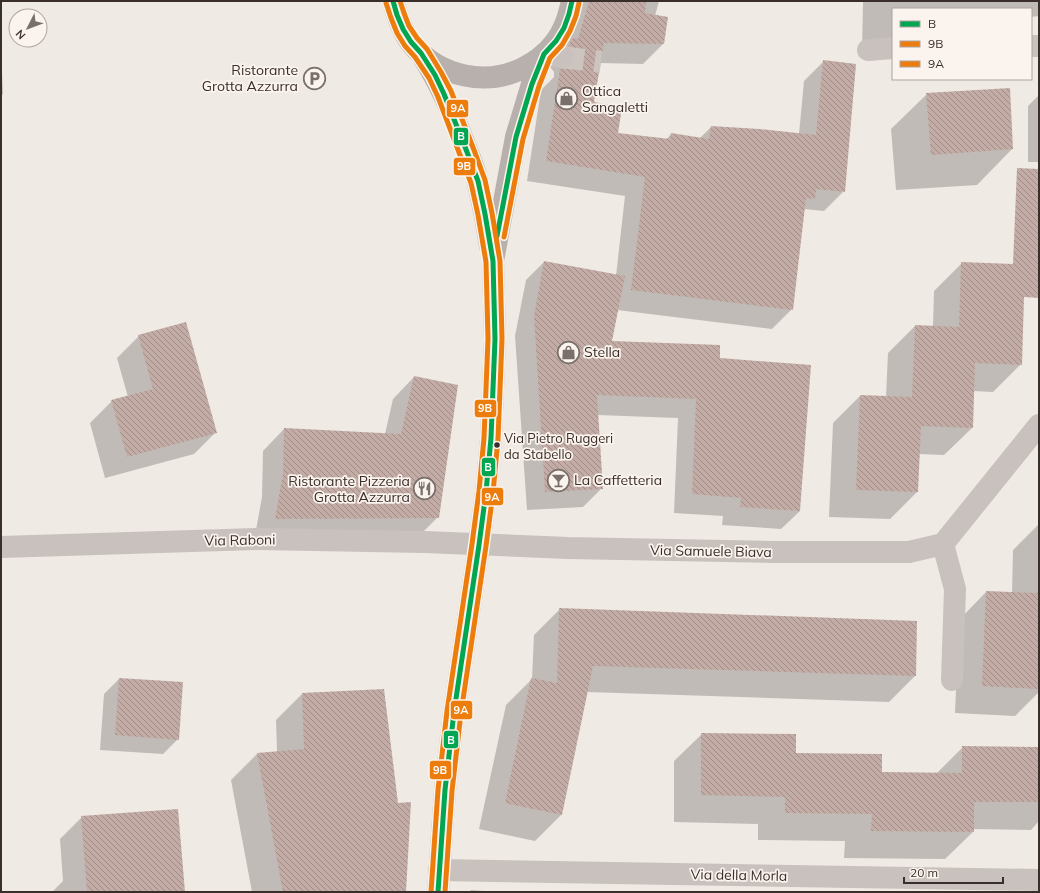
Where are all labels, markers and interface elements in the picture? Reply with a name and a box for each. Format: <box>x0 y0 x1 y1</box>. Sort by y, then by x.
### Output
north arrow <box>8 8 48 48</box>
legend <box>892 8 1032 80</box>
text: B <box>928 16 936 31</box>
text: N <box>13 27 29 42</box>
text: 9B <box>928 36 943 51</box>
text: 9A <box>928 56 944 71</box>
place label: Ristorante Grotta Azzurra <box>202 61 298 95</box>
parking icon: Ristorante Grotta Azzurra <box>301 65 327 91</box>
place label: Ottica Sangaletti <box>582 82 648 116</box>
shop icon: Ottica Sangaletti <box>553 86 579 112</box>
line badge: 9A <box>446 99 469 118</box>
text: 9A <box>451 101 466 115</box>
line badge: B <box>453 127 469 146</box>
text: B <box>457 129 465 143</box>
line badge: 9B <box>453 157 476 176</box>
text: 9B <box>457 159 471 173</box>
shop icon: Stella <box>556 339 582 365</box>
place label: Stella <box>584 343 620 361</box>
line badge: 9B <box>474 399 497 418</box>
text: 9B <box>478 401 492 415</box>
place label: Via Pietro Ruggeri da Stabello <box>504 430 613 462</box>
marker: Via Pietro Ruggeri da Stabello <box>492 440 502 450</box>
line badge: B <box>481 457 496 477</box>
text: B <box>484 460 492 474</box>
bar icon: La Caffetteria <box>545 467 571 493</box>
place label: La Caffetteria <box>574 471 662 489</box>
place label: Ristorante Pizzeria Grotta Azzurra <box>288 472 410 506</box>
restaurant icon: Ristorante Pizzeria Grotta Azzurra <box>412 476 438 502</box>
line badge: 9A <box>481 487 504 506</box>
text: 9A <box>485 490 500 504</box>
street label: Via Raboni <box>204 530 276 550</box>
street label: Via Samuele Biava <box>650 541 772 561</box>
line badge: 9A <box>450 700 473 720</box>
text: 9A <box>454 703 469 717</box>
line badge: B <box>443 730 459 749</box>
text: B <box>447 733 455 747</box>
line badge: 9B <box>429 760 452 780</box>
text: 9B <box>433 763 447 777</box>
scale bar <box>904 859 1003 885</box>
street label: Via della Morla <box>690 865 788 885</box>
text: 20 m <box>910 865 938 880</box>

